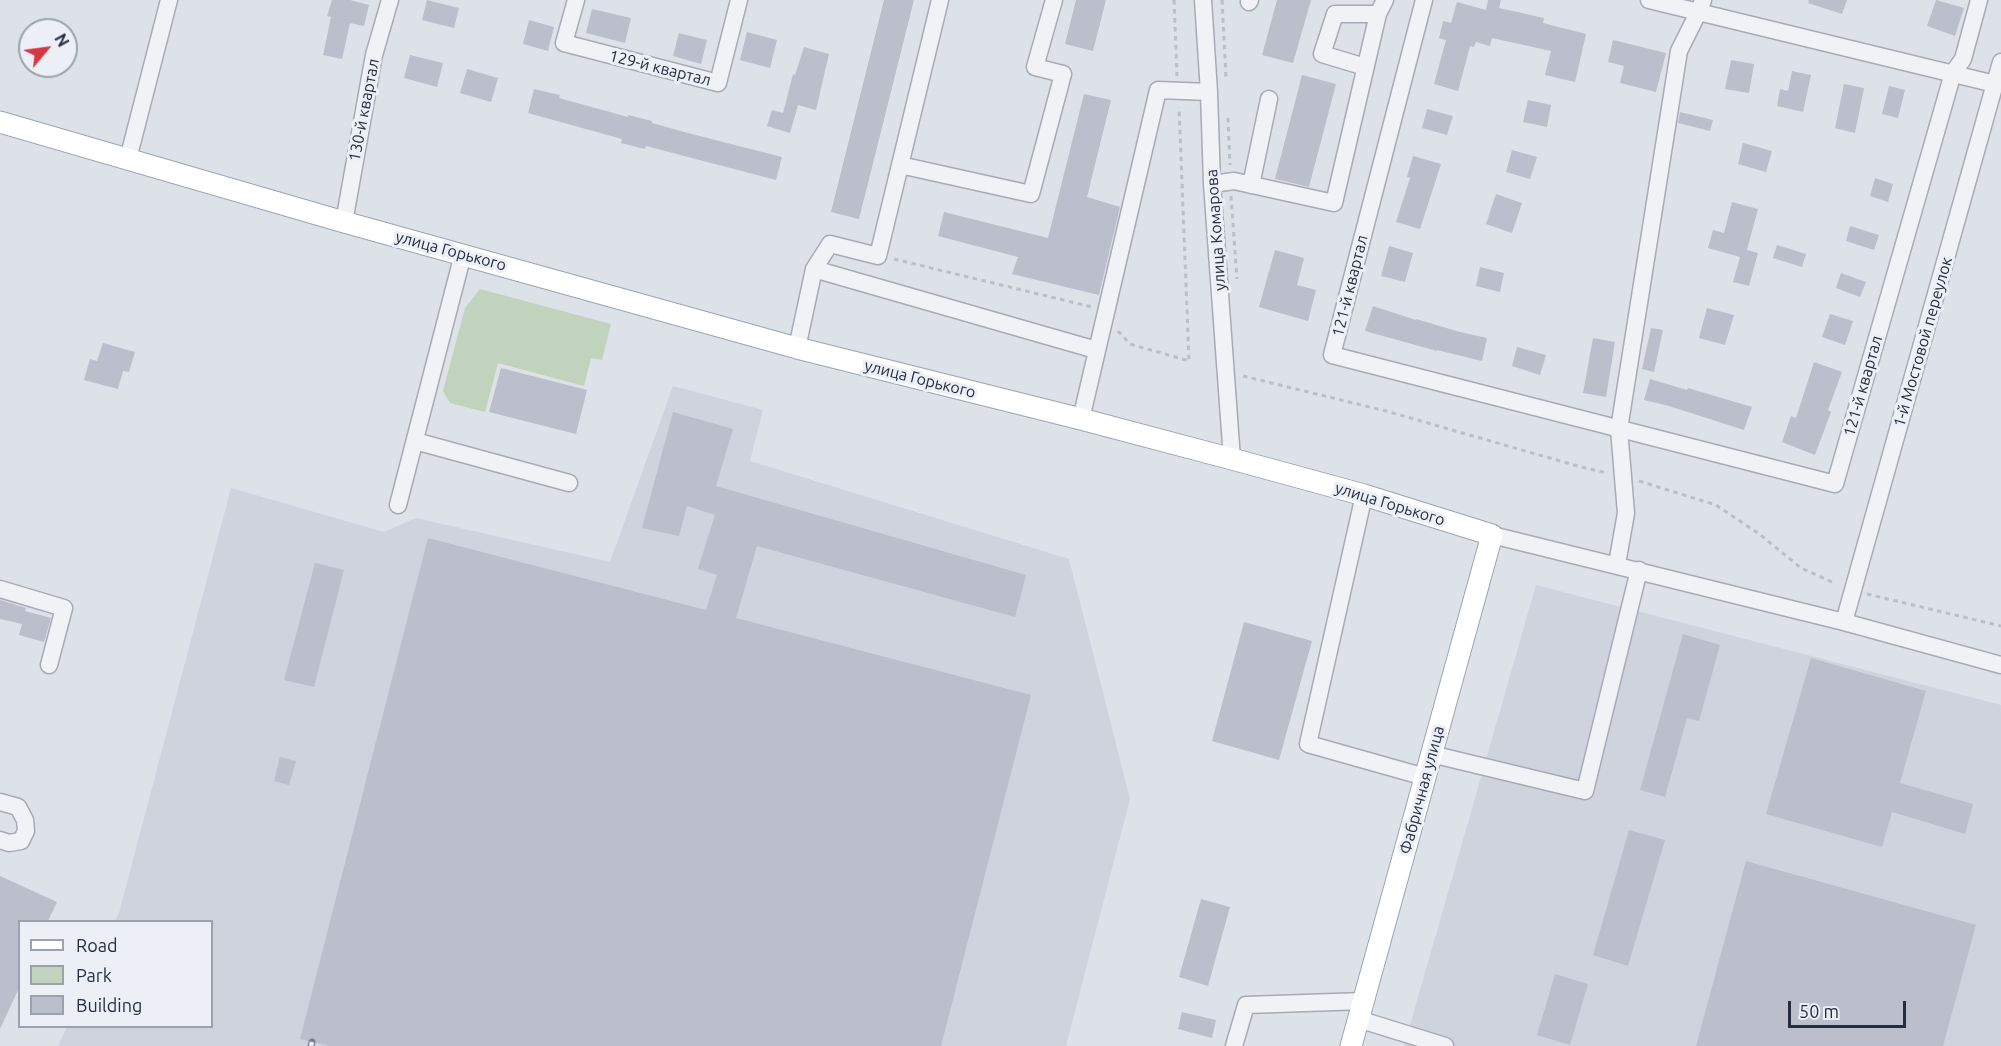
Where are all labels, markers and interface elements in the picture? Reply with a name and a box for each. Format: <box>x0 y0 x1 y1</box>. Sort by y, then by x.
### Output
north arrow <box>18 18 78 78</box>
text: N <box>51 31 73 50</box>
street label: 129-й квартал <box>607 46 713 90</box>
street label: 130-й квартал <box>345 57 383 163</box>
street label: улица Комарова <box>1202 168 1230 292</box>
street label: улица Горького <box>394 227 508 275</box>
street label: 121-й квартал <box>1328 233 1372 339</box>
street label: 1-й Мостовой переулок <box>1890 255 1956 429</box>
street label: 121-й квартал <box>1839 333 1887 439</box>
street label: улица Горького <box>862 356 978 402</box>
street label: улица Горького <box>1333 478 1447 530</box>
street label: Фабричная улица <box>1396 724 1448 856</box>
legend <box>18 920 213 1028</box>
text: Road <box>76 935 118 955</box>
text: Park <box>76 965 112 985</box>
scale bar <box>1791 989 1910 1027</box>
text: Building <box>76 995 142 1015</box>
text: 50 m <box>1799 1001 1839 1021</box>

